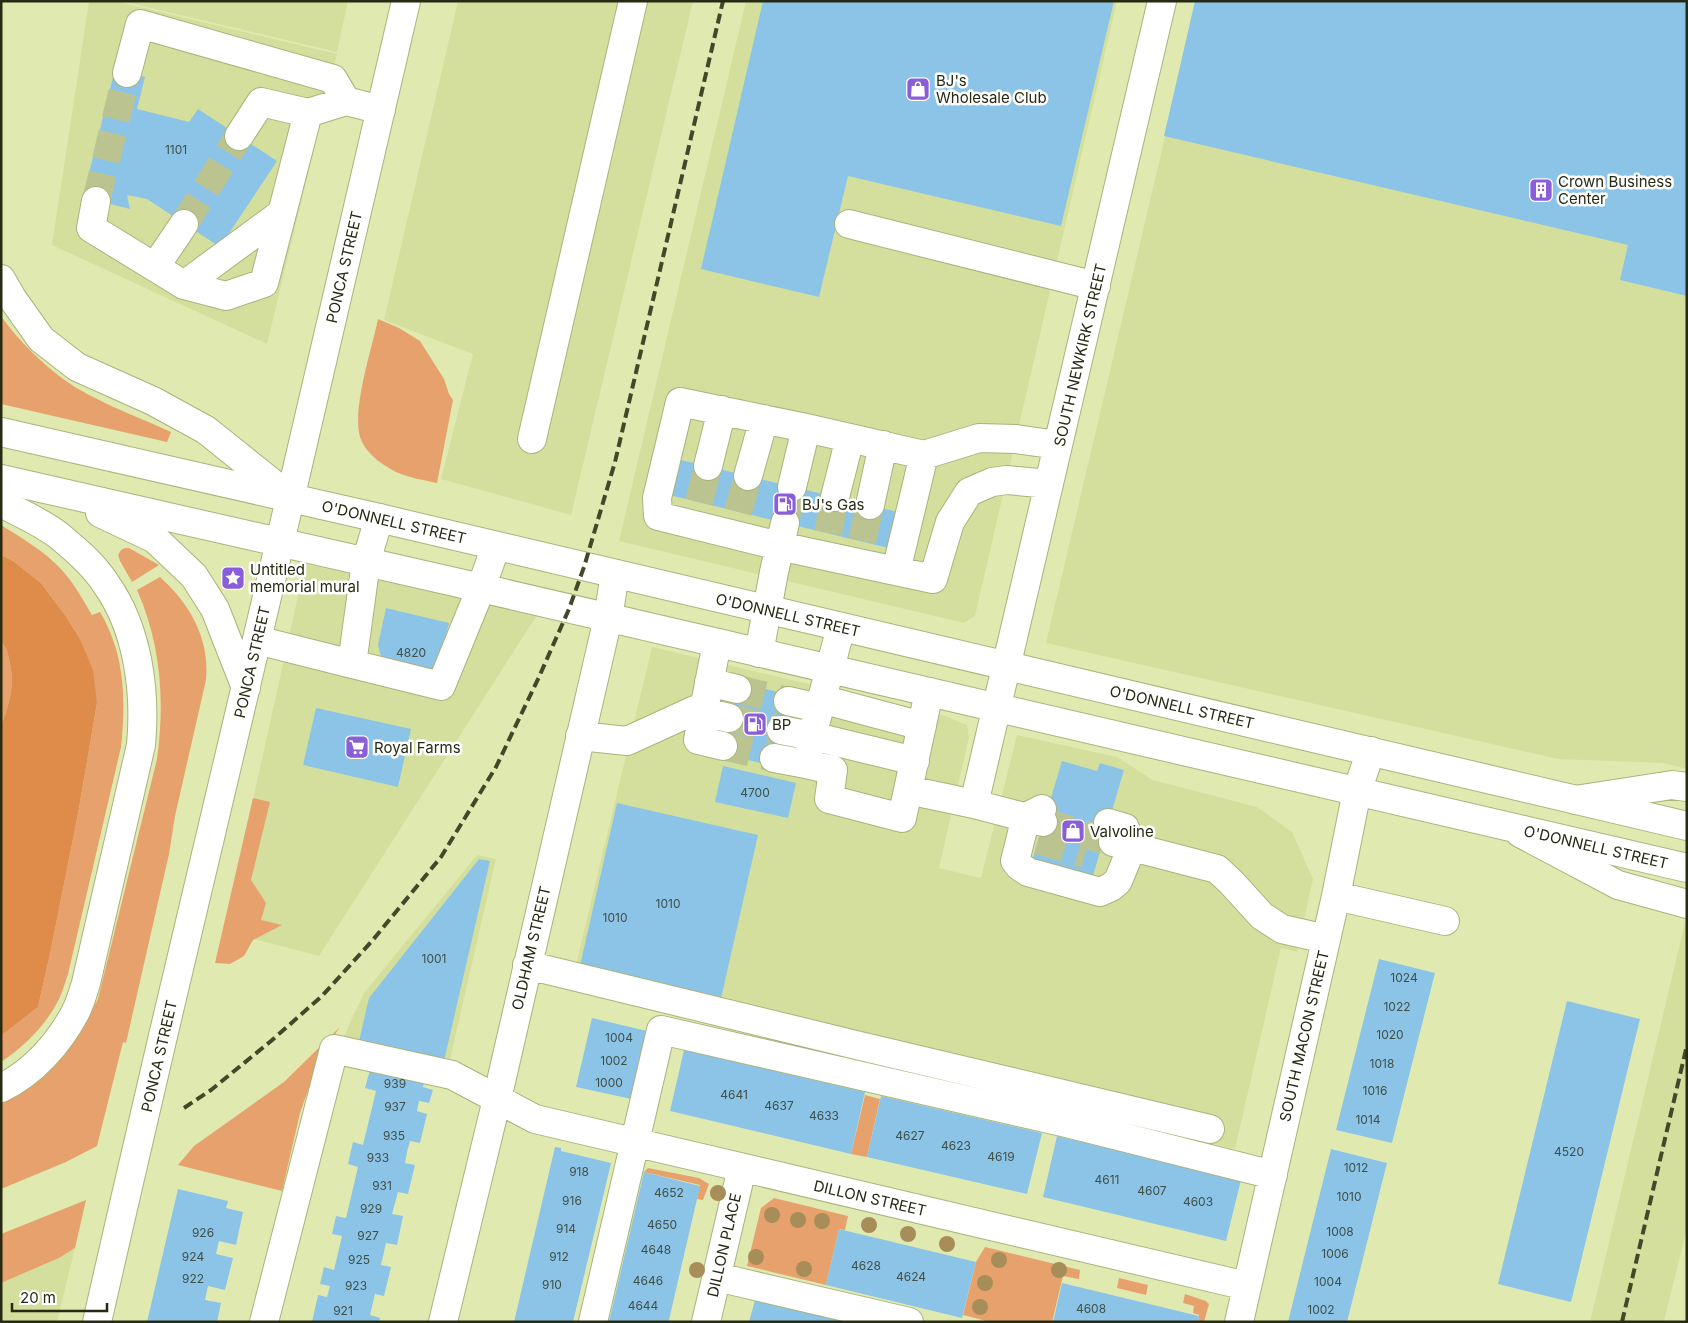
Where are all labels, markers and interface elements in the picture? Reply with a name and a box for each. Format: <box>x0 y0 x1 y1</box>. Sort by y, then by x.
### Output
place label: BJ's Wholesale Club <box>936 71 1047 107</box>
shop icon: BJ's Wholesale Club <box>905 76 931 102</box>
house number: 1101 <box>165 142 187 157</box>
place label: Crown Business Center <box>1558 172 1672 208</box>
building icon: Crown Business Center <box>1528 177 1554 203</box>
street label: PONCA STREET <box>322 209 366 325</box>
street label: SOUTH NEWKIRK STREET <box>1050 262 1110 448</box>
fuel station icon: BJ's Gas <box>772 491 798 517</box>
place label: BJ's Gas <box>802 495 865 514</box>
street label: O'DONNELL STREET <box>320 496 468 548</box>
place label: Untitled memorial mural <box>250 560 360 596</box>
place icon: Untitled memorial mural <box>220 565 246 591</box>
street label: O'DONNELL STREET <box>714 589 862 641</box>
street label: PONCA STREET <box>230 604 274 720</box>
house number: 4820 <box>396 645 426 660</box>
street label: O'DONNELL STREET <box>1108 681 1256 733</box>
fuel station icon: BP <box>742 711 768 737</box>
place label: BP <box>772 715 791 734</box>
supermarket icon: Royal Farms <box>344 734 370 760</box>
place label: Royal Farms <box>374 738 461 757</box>
house number: 4700 <box>740 785 770 800</box>
shop icon: Valvoline <box>1060 818 1086 844</box>
street label: O'DONNELL STREET <box>1522 821 1670 873</box>
place label: Valvoline <box>1090 822 1154 841</box>
street label: OLDHAM STREET <box>507 884 555 1012</box>
house number: 1010 <box>656 896 680 911</box>
house number: 1010 <box>603 910 627 925</box>
street label: SOUTH MACON STREET <box>1275 948 1333 1124</box>
house number: 1001 <box>422 951 446 966</box>
house number: 1024 <box>1390 970 1418 985</box>
street label: PONCA STREET <box>137 998 181 1114</box>
house number: 1022 <box>1383 999 1411 1014</box>
house number: 1020 <box>1376 1027 1404 1042</box>
house number: 1004 <box>605 1030 633 1045</box>
house number: 1002 <box>600 1053 628 1068</box>
house number: 1018 <box>1370 1056 1394 1071</box>
house number: 1000 <box>595 1075 623 1090</box>
house number: 939 <box>384 1076 406 1091</box>
house number: 1016 <box>1363 1083 1387 1098</box>
house number: 4641 <box>720 1087 748 1102</box>
house number: 4637 <box>764 1098 794 1113</box>
house number: 937 <box>384 1099 406 1114</box>
house number: 4633 <box>809 1108 839 1123</box>
house number: 1014 <box>1355 1112 1381 1127</box>
house number: 935 <box>383 1128 405 1143</box>
house number: 4627 <box>895 1128 925 1143</box>
house number: 4623 <box>941 1138 971 1153</box>
house number: 4520 <box>1554 1144 1584 1159</box>
house number: 4619 <box>987 1149 1015 1164</box>
house number: 933 <box>367 1150 389 1165</box>
house number: 1012 <box>1344 1160 1368 1175</box>
house number: 918 <box>569 1164 589 1179</box>
house number: 4611 <box>1095 1172 1119 1187</box>
street label: DILLON STREET <box>812 1176 928 1220</box>
house number: 931 <box>372 1178 392 1193</box>
house number: 4607 <box>1137 1183 1167 1198</box>
house number: 4652 <box>654 1185 684 1200</box>
house number: 1010 <box>1337 1189 1361 1204</box>
street label: DILLON PLACE <box>703 1191 745 1299</box>
house number: 916 <box>562 1193 582 1208</box>
house number: 4603 <box>1183 1194 1213 1209</box>
house number: 929 <box>360 1201 382 1216</box>
house number: 4650 <box>647 1217 677 1232</box>
house number: 914 <box>556 1221 576 1236</box>
house number: 1008 <box>1326 1224 1354 1239</box>
house number: 926 <box>192 1225 214 1240</box>
house number: 927 <box>357 1228 379 1243</box>
house number: 4648 <box>641 1242 671 1257</box>
house number: 1006 <box>1321 1246 1349 1261</box>
house number: 924 <box>182 1249 204 1264</box>
house number: 912 <box>549 1249 569 1264</box>
house number: 925 <box>348 1252 370 1267</box>
house number: 4628 <box>851 1258 881 1273</box>
house number: 4624 <box>896 1269 926 1284</box>
house number: 922 <box>182 1271 204 1286</box>
house number: 4646 <box>633 1273 663 1288</box>
house number: 1004 <box>1314 1274 1342 1289</box>
house number: 910 <box>542 1277 562 1292</box>
house number: 923 <box>345 1278 367 1293</box>
scale bar <box>12 1280 108 1312</box>
text: 20 m <box>20 1288 56 1307</box>
house number: 4644 <box>628 1298 659 1313</box>
house number: 4608 <box>1076 1301 1106 1316</box>
house number: 1002 <box>1307 1302 1335 1317</box>
house number: 921 <box>333 1303 353 1318</box>

